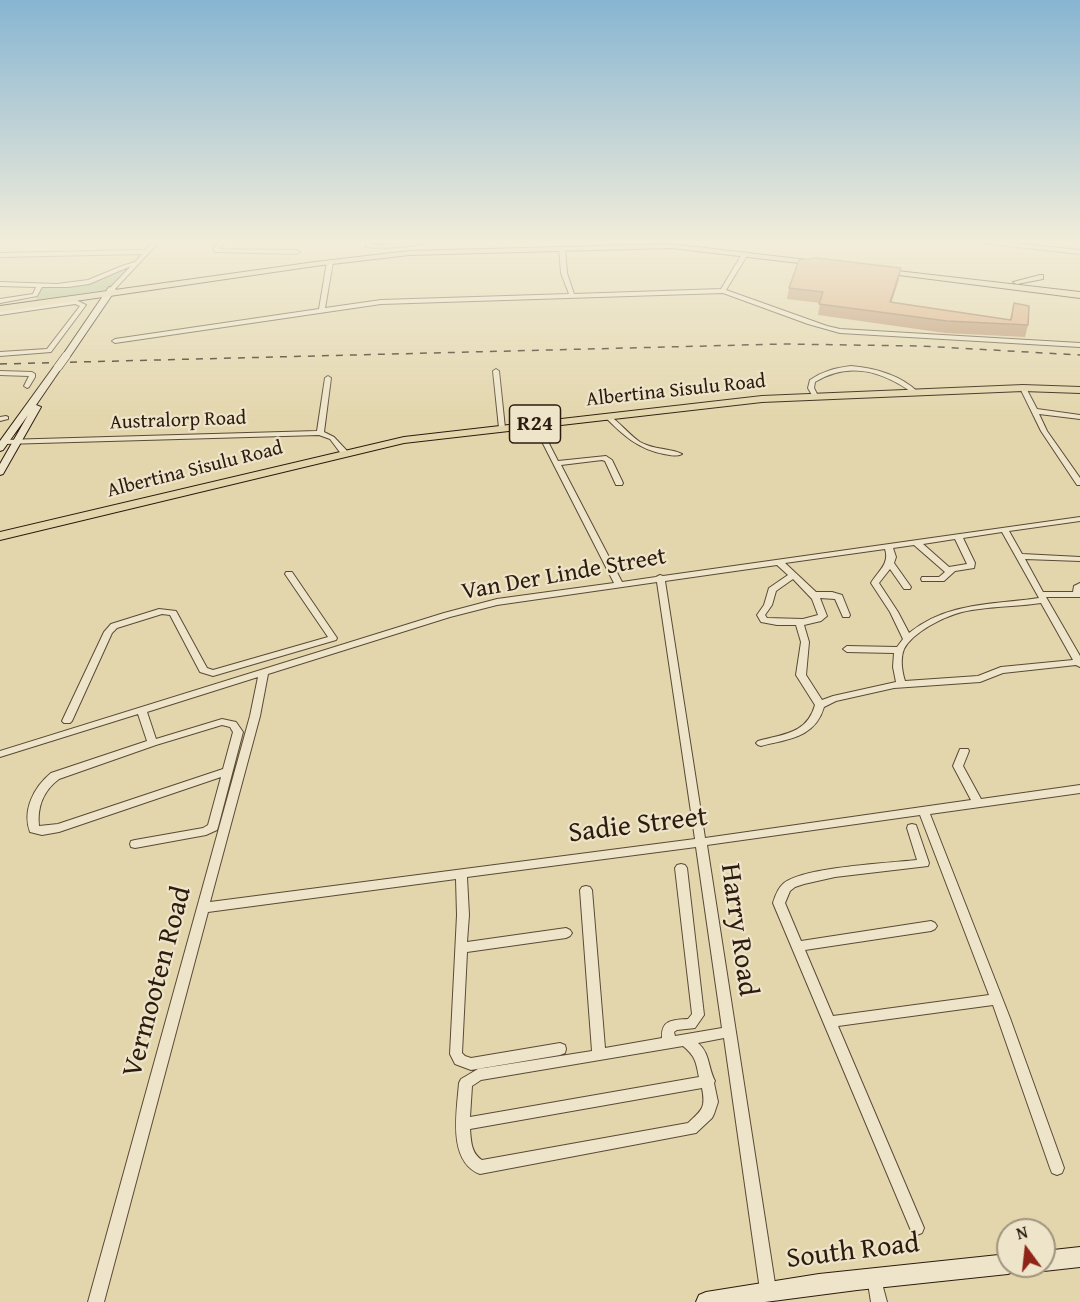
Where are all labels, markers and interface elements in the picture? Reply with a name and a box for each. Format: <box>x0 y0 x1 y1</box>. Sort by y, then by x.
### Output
street label: Albertina Sisulu Road <box>585 370 767 412</box>
road number: R24 <box>510 405 560 443</box>
street label: Australorp Road <box>109 407 247 435</box>
street label: Albertina Sisulu Road <box>105 437 285 503</box>
street label: Van Der Linde Street <box>459 543 669 607</box>
street label: Sadie Street <box>567 801 709 851</box>
street label: Harry Road <box>712 862 764 998</box>
street label: Vermooten Road <box>116 883 200 1081</box>
north arrow <box>996 1218 1056 1278</box>
text: N <box>1014 1220 1030 1246</box>
street label: South Road <box>785 1227 921 1277</box>

